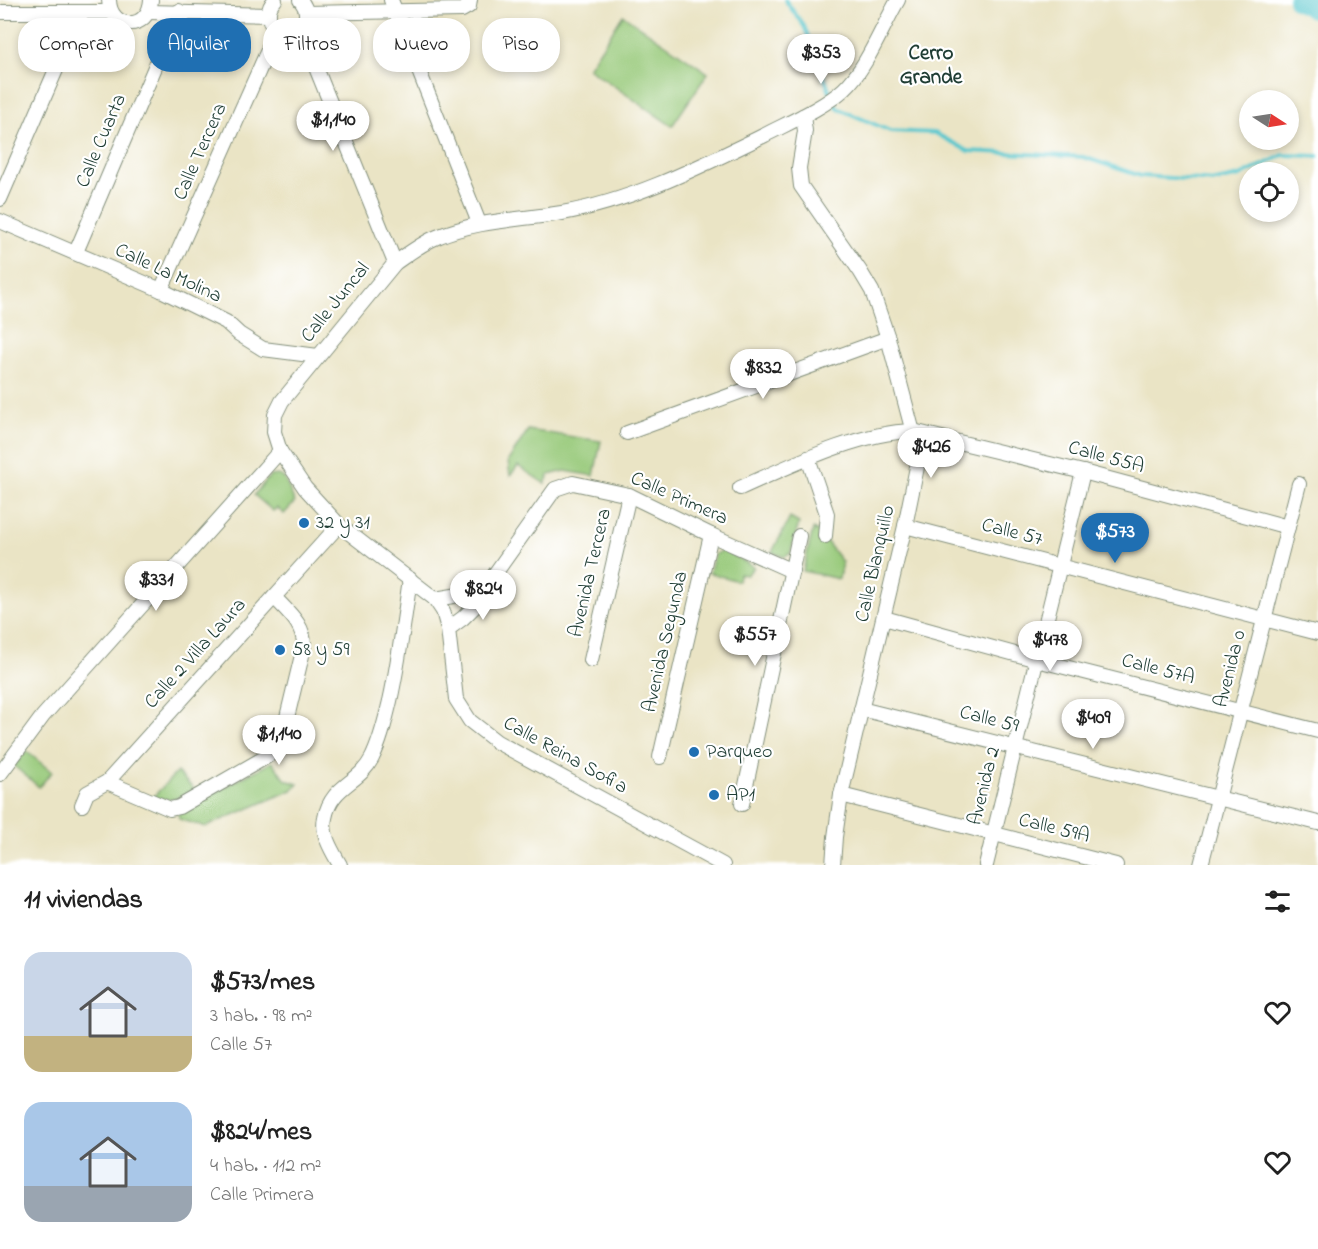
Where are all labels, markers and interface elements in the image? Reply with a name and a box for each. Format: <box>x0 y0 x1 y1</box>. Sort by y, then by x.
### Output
chip: Comprar <box>18 18 135 72</box>
chip: Alquilar <box>147 18 251 72</box>
chip: Filtros <box>263 18 361 72</box>
chip: Nuevo <box>373 18 470 72</box>
chip: Piso <box>482 18 560 72</box>
pin: $353 <box>785 34 857 85</box>
text: $353 <box>801 39 841 68</box>
district label: Cerro Grande <box>900 39 963 93</box>
street label: Calle Cuarta <box>69 90 135 192</box>
north arrow <box>1239 90 1299 150</box>
map controls <box>1239 90 1299 222</box>
street label: Calle Tercera <box>167 99 235 205</box>
pin: $1,140 <box>284 101 382 152</box>
text: $1,140 <box>310 106 356 135</box>
button: locate <box>1239 162 1299 222</box>
street label: Calle La Molina <box>110 237 226 311</box>
street label: Calle Juncal <box>294 256 378 350</box>
pin: $832 <box>727 349 799 400</box>
text: $832 <box>744 354 782 383</box>
pin: $426 <box>895 428 967 479</box>
text: $426 <box>911 433 951 462</box>
street label: Calle 55A <box>1065 434 1147 482</box>
street label: Calle Primera <box>626 465 732 533</box>
street label: Calle Blanquillo <box>848 503 904 625</box>
street label: Avenida Tercera <box>562 506 620 640</box>
place label: 32 y 31 <box>316 509 370 538</box>
street label: Calle 57 <box>978 511 1046 555</box>
pin: $573 <box>1079 513 1151 564</box>
marker: 32 y 31 <box>297 516 311 530</box>
text: $573 <box>1095 518 1135 547</box>
pin: $331 <box>120 561 192 612</box>
text: $331 <box>139 566 173 595</box>
street label: Avenida Segunda <box>636 568 697 716</box>
pin: $824 <box>447 570 519 621</box>
text: $824 <box>464 575 502 604</box>
street label: Calle 2 Villa Laura <box>138 592 254 716</box>
pin: $557 <box>719 616 791 667</box>
text: $557 <box>733 621 777 650</box>
pin: $478 <box>1014 621 1086 672</box>
text: $478 <box>1032 626 1068 655</box>
street label: Avenida 0 <box>1207 627 1255 711</box>
place label: 58 y 59 <box>292 636 350 665</box>
marker: 58 y 59 <box>273 643 287 657</box>
street label: Calle 57A <box>1118 647 1198 693</box>
street label: Calle 59 <box>956 699 1022 741</box>
pin: $409 <box>1057 699 1129 750</box>
text: $409 <box>1076 704 1111 733</box>
street label: Calle Reina Sofia <box>497 710 633 802</box>
pin: $1,140 <box>230 715 328 766</box>
text: $1,140 <box>256 720 302 749</box>
place label: Parqueo <box>706 738 772 767</box>
street label: Avenida 2 <box>961 744 1009 828</box>
marker: Parqueo <box>687 745 701 759</box>
place label: AP1 <box>726 781 755 810</box>
marker: AP1 <box>707 788 721 802</box>
street label: Calle 59A <box>1015 806 1093 852</box>
text: 11 viviendas <box>24 882 143 920</box>
icon: filters <box>1261 885 1294 918</box>
text: $573/mes <box>210 964 315 1002</box>
icon: home <box>72 976 144 1048</box>
icon: heart <box>1261 996 1294 1029</box>
text: 3 hab. · 98 m² <box>210 1002 312 1031</box>
text: Calle 57 <box>210 1031 272 1060</box>
text: $824/mes <box>210 1114 312 1152</box>
icon: home <box>72 1126 144 1198</box>
icon: heart <box>1261 1146 1294 1179</box>
text: 4 hab. · 112 m² <box>210 1152 322 1181</box>
text: Calle Primera <box>210 1181 314 1210</box>

